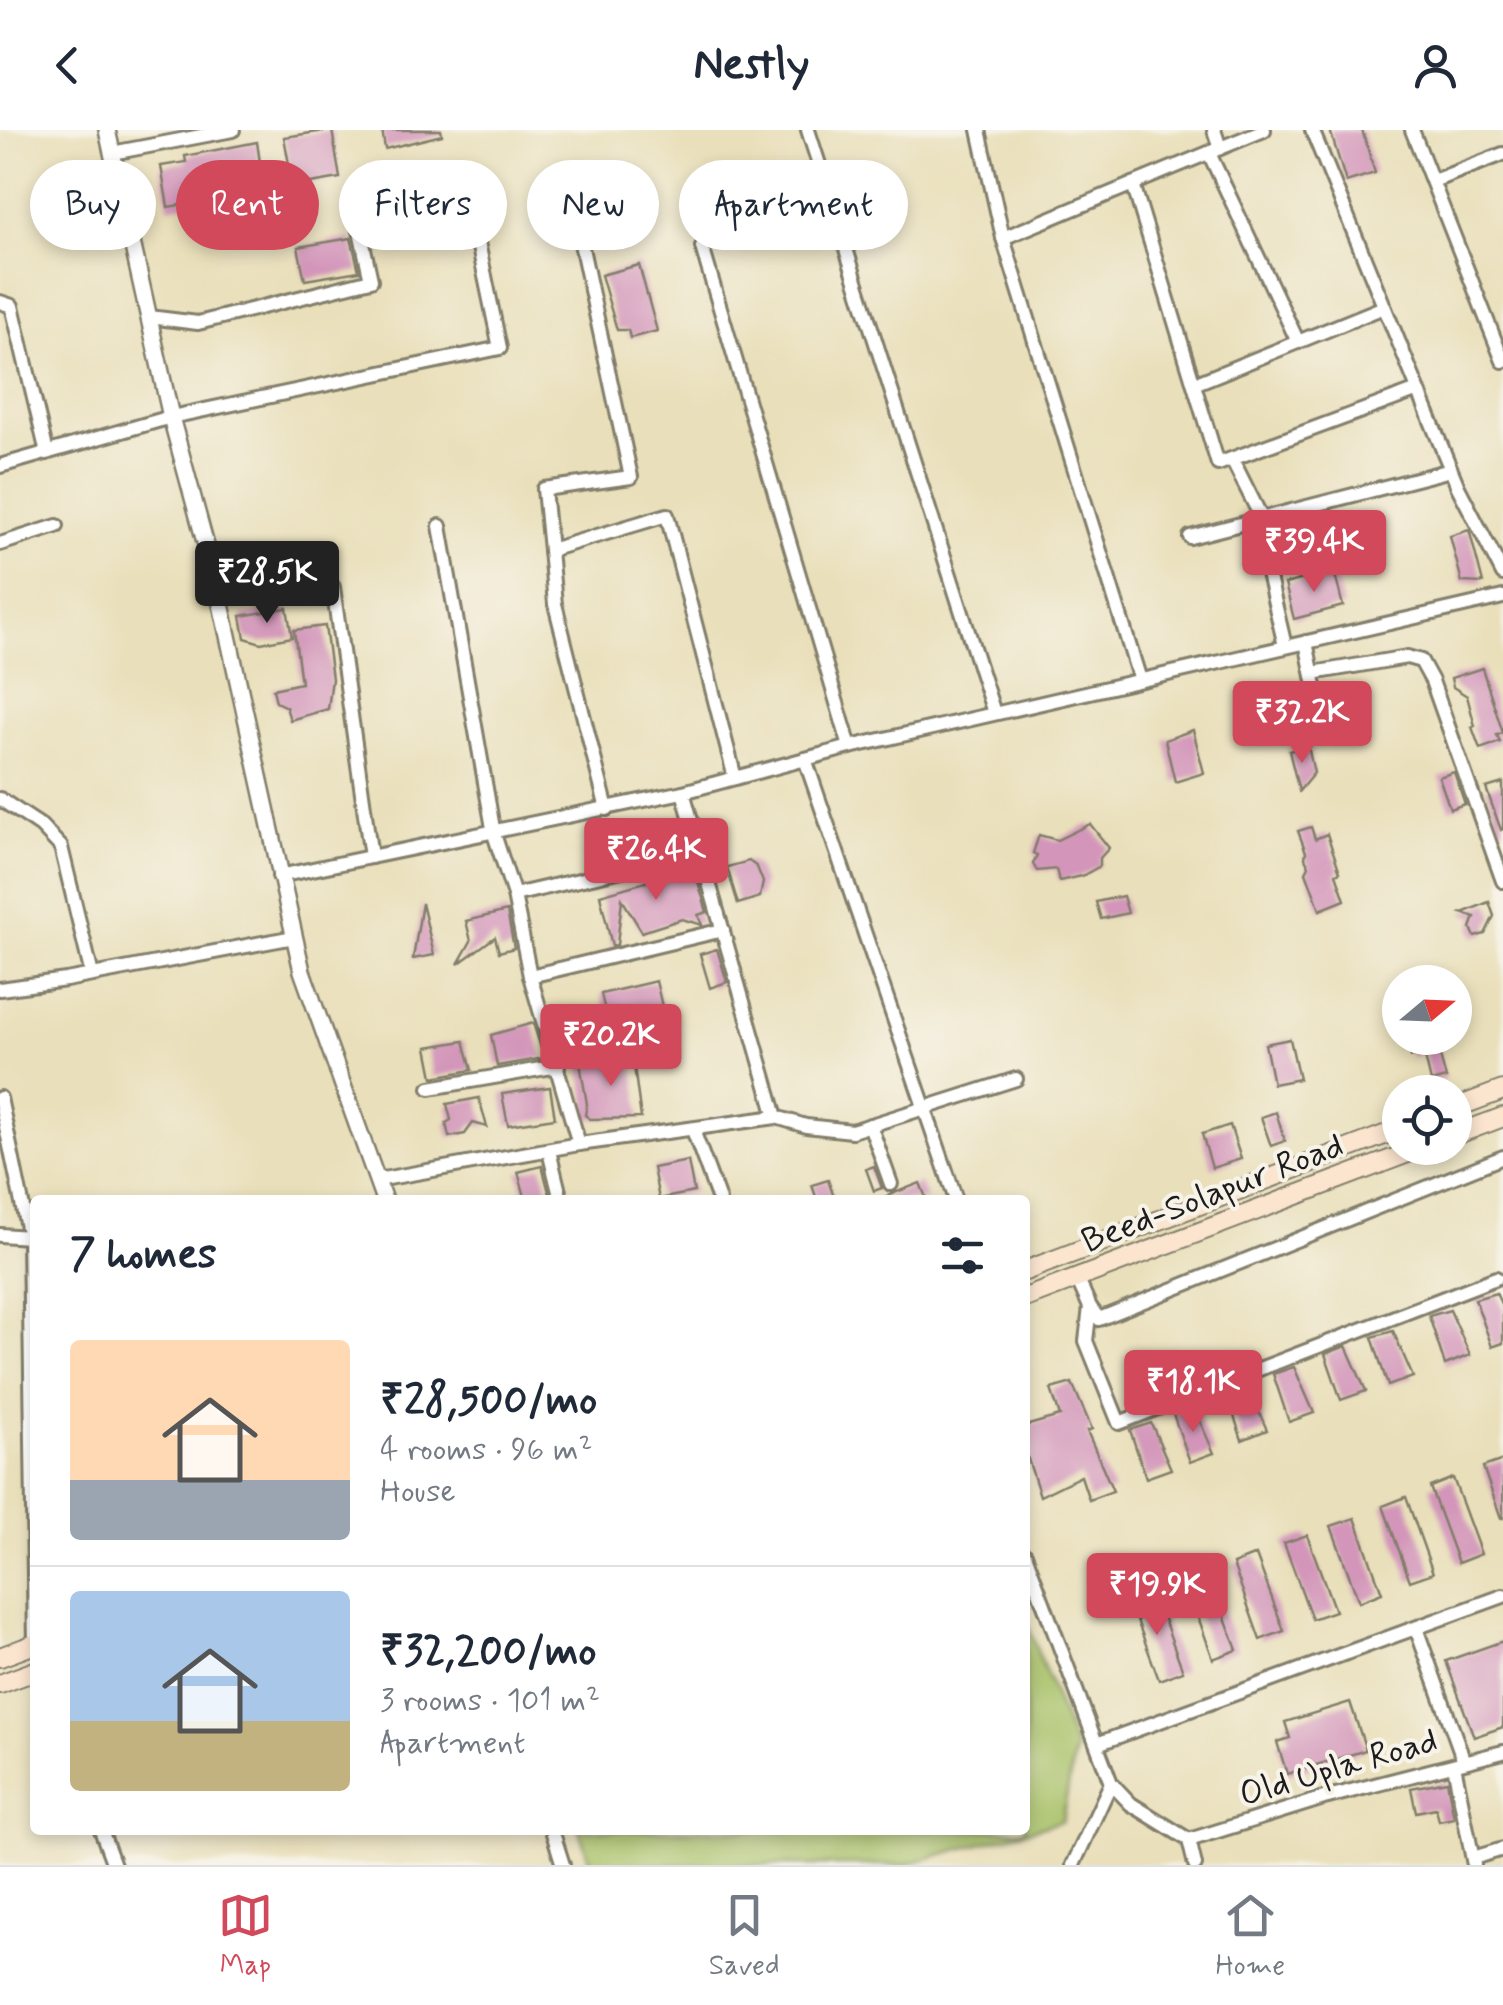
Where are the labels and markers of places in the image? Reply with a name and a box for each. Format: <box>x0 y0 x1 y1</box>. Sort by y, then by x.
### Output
pin: ₹39.4K <box>1233 510 1395 595</box>
pin: ₹28.5K <box>186 541 348 626</box>
pin: ₹32.2K <box>1221 681 1383 766</box>
pin: ₹26.4K <box>575 818 737 903</box>
pin: ₹20.2K <box>530 1004 692 1089</box>
pin: ₹18.1K <box>1112 1350 1274 1435</box>
pin: ₹19.9K <box>1076 1553 1238 1638</box>

